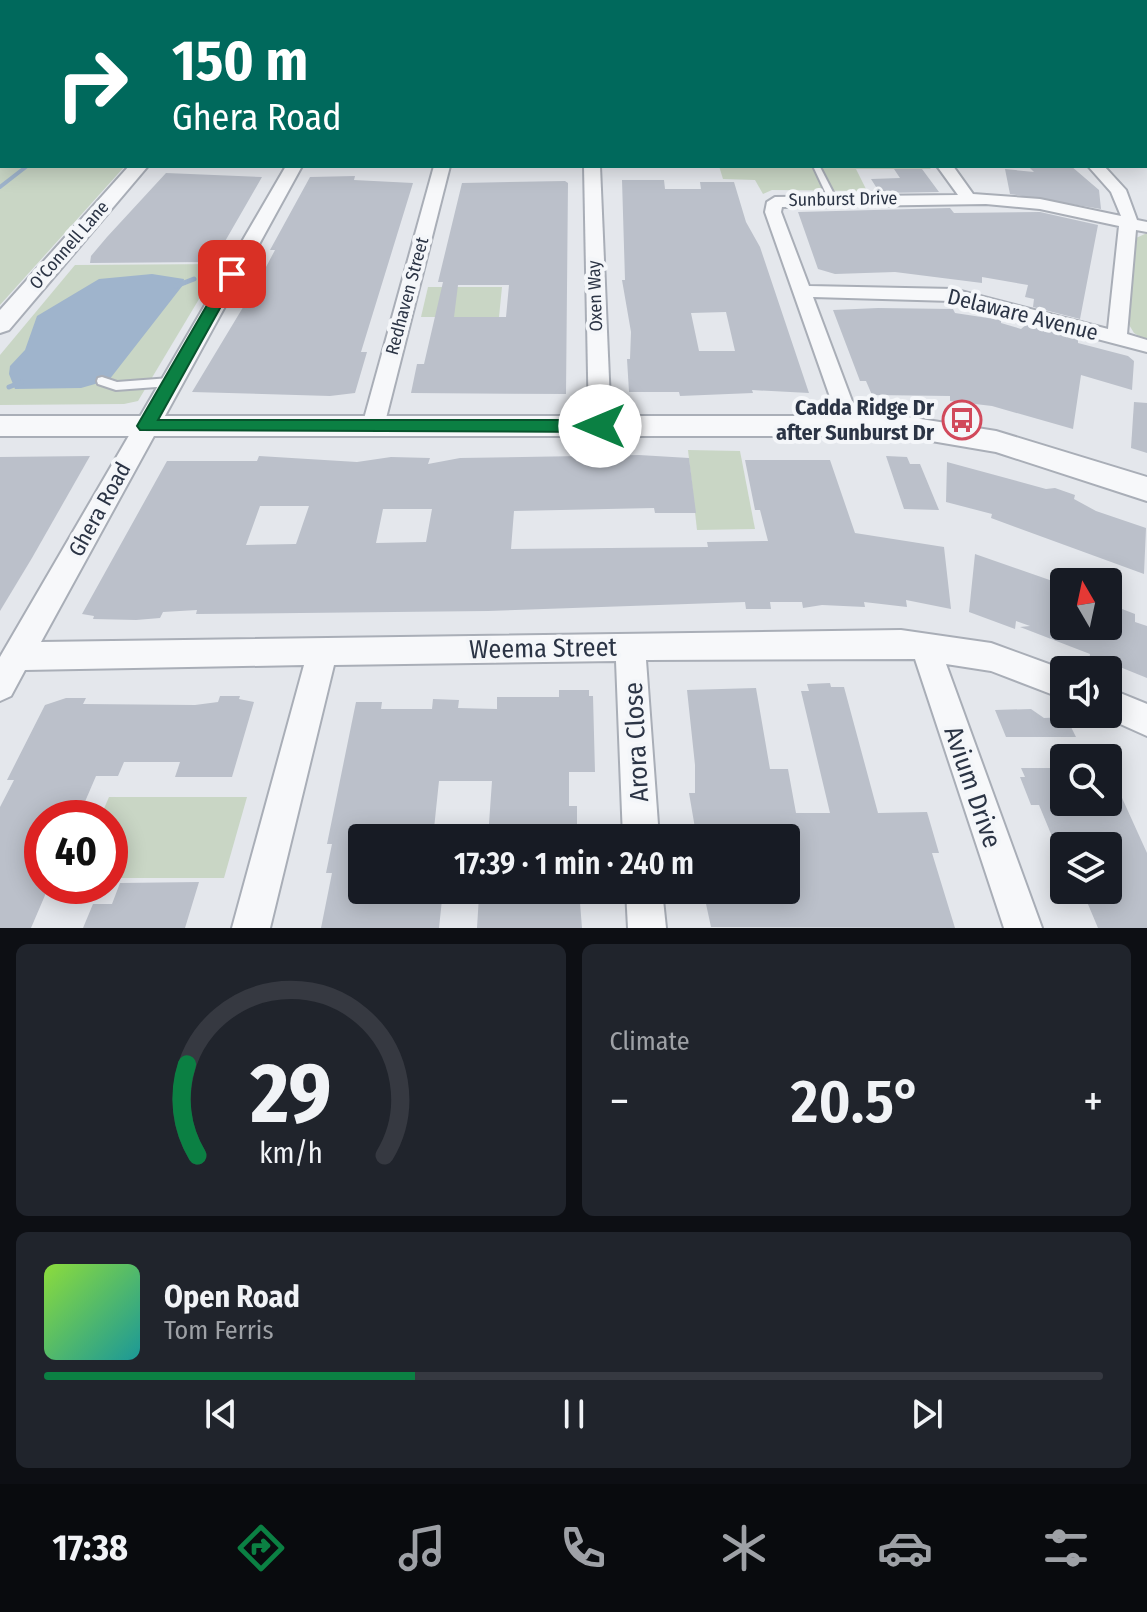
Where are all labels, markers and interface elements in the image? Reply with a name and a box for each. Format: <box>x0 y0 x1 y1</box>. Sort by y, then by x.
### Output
text: 150 m <box>172 28 308 95</box>
icon: right <box>40 32 144 136</box>
text: Ghera Road <box>172 96 342 140</box>
street label: Sunburst Drive <box>788 187 898 211</box>
street label: O'Connell Lane <box>25 196 113 294</box>
street label: Redhaven Street <box>381 235 433 357</box>
pin <box>198 240 266 308</box>
icon: arrive <box>210 252 254 296</box>
street label: Oxen Way <box>583 260 607 332</box>
street label: Delaware Avenue <box>945 283 1101 346</box>
position arrow <box>558 384 642 468</box>
place label: Cadda Ridge Dr after Sunburst Dr <box>776 394 935 446</box>
bus stop icon: Cadda Ridge Dr after Sunburst Dr <box>941 399 983 441</box>
street label: Ghera Road <box>63 457 136 561</box>
north arrow <box>1050 568 1122 640</box>
map controls <box>1050 568 1122 904</box>
street label: Weema Street <box>469 632 618 665</box>
button: sound <box>1050 656 1122 728</box>
street label: Arora Close <box>618 681 655 803</box>
street label: Avium Drive <box>937 722 1008 852</box>
button: search <box>1050 744 1122 816</box>
speed limit sign: 40 <box>24 800 128 904</box>
button: layers <box>1050 832 1122 904</box>
text: 17:39 · 1 min · 240 m <box>454 846 694 882</box>
text: Climate <box>610 1026 690 1057</box>
text: 29 <box>249 1044 331 1144</box>
text: 20.5° <box>791 1066 921 1138</box>
text: − <box>610 1075 629 1128</box>
text: + <box>1083 1075 1103 1128</box>
text: km/h <box>259 1136 323 1171</box>
text: Open Road <box>164 1279 300 1315</box>
text: Tom Ferris <box>164 1315 274 1346</box>
icon: previous <box>199 1392 243 1436</box>
icon: pause <box>552 1392 596 1436</box>
icon: next <box>905 1392 949 1436</box>
icon: directions <box>233 1520 289 1576</box>
icon: music <box>394 1520 450 1576</box>
icon: phone <box>555 1520 611 1576</box>
icon: climate <box>716 1520 772 1576</box>
icon: car <box>877 1520 933 1576</box>
icon: filters <box>1038 1520 1094 1576</box>
text: 17:38 <box>53 1526 128 1570</box>

